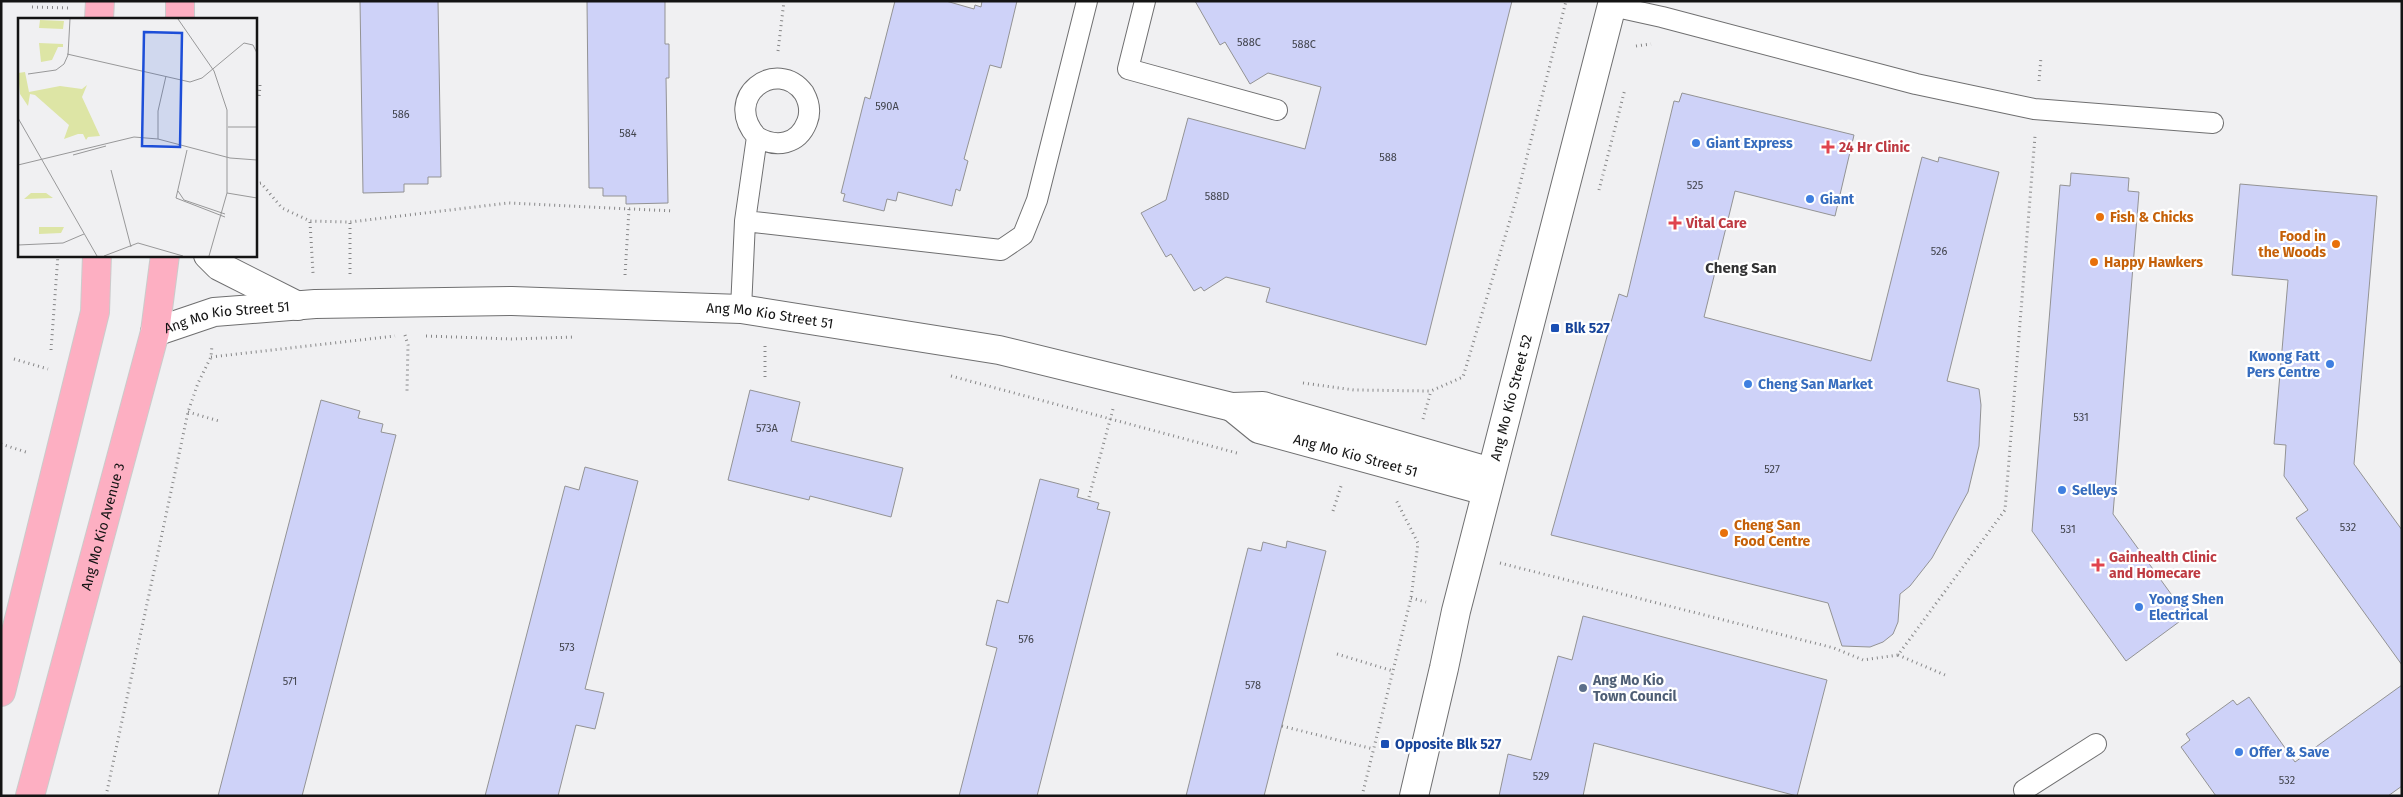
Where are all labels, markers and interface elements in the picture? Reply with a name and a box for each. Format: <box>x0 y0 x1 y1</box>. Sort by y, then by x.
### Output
inset map <box>18 18 256 256</box>
house number: 588C <box>1237 36 1261 49</box>
house number: 588C <box>1292 38 1316 51</box>
house number: 590A <box>875 100 899 113</box>
house number: 586 <box>392 108 410 121</box>
house number: 584 <box>619 127 637 140</box>
place label: Giant Express <box>1706 135 1793 152</box>
marker: Giant Express <box>1690 137 1702 149</box>
place label: 24 Hr Clinic <box>1839 139 1910 156</box>
marker: 24 Hr Clinic <box>1821 140 1835 154</box>
house number: 588 <box>1379 151 1397 164</box>
house number: 525 <box>1687 179 1704 192</box>
house number: 588D <box>1205 190 1229 203</box>
place label: Giant <box>1820 191 1855 208</box>
marker: Giant <box>1804 193 1816 205</box>
place label: Fish & Chicks <box>2110 209 2194 226</box>
marker: Fish & Chicks <box>2094 211 2106 223</box>
place label: Vital Care <box>1685 215 1747 232</box>
marker: Vital Care <box>1668 216 1682 230</box>
place label: Food in the Woods <box>2258 228 2326 261</box>
marker: Food in the Woods <box>2330 238 2342 250</box>
house number: 526 <box>1931 245 1947 258</box>
place label: Happy Hawkers <box>2104 254 2203 271</box>
marker: Happy Hawkers <box>2088 256 2100 268</box>
district label: Cheng San <box>1705 259 1777 277</box>
street label: Ang Mo Kio Street 51 <box>162 298 290 337</box>
street label: Ang Mo Kio Street 51 <box>706 300 834 333</box>
place label: Blk 527 <box>1565 320 1610 337</box>
marker: Blk 527 <box>1549 322 1561 334</box>
street label: Ang Mo Kio Street 52 <box>1487 333 1536 463</box>
place label: Kwong Fatt Pers Centre <box>2247 348 2321 381</box>
marker: Kwong Fatt Pers Centre <box>2324 358 2336 370</box>
place label: Cheng San Market <box>1758 376 1873 393</box>
marker: Cheng San Market <box>1742 378 1754 390</box>
house number: 531 <box>2073 411 2089 424</box>
house number: 573A <box>756 422 779 435</box>
street label: Ang Mo Kio Street 51 <box>1291 431 1420 481</box>
street label: Ang Mo Kio Avenue 3 <box>78 461 128 592</box>
house number: 527 <box>1764 463 1780 476</box>
place label: Selleys <box>2072 482 2118 499</box>
marker: Selleys <box>2056 484 2068 496</box>
place label: Cheng San Food Centre <box>1734 517 1811 550</box>
house number: 532 <box>2340 521 2356 534</box>
house number: 531 <box>2060 523 2076 536</box>
marker: Cheng San Food Centre <box>1718 527 1730 539</box>
place label: Gainhealth Clinic and Homecare <box>2109 549 2217 582</box>
marker: Gainhealth Clinic and Homecare <box>2091 558 2105 572</box>
place label: Yoong Shen Electrical <box>2148 591 2224 624</box>
marker: Yoong Shen Electrical <box>2133 601 2145 613</box>
house number: 576 <box>1018 633 1034 646</box>
house number: 573 <box>559 641 575 654</box>
place label: Ang Mo Kio Town Council <box>1592 672 1678 705</box>
house number: 571 <box>283 675 297 688</box>
house number: 578 <box>1245 679 1261 692</box>
marker: Ang Mo Kio Town Council <box>1577 682 1589 694</box>
place label: Opposite Blk 527 <box>1395 736 1502 753</box>
marker: Opposite Blk 527 <box>1379 738 1391 750</box>
place label: Offer & Save <box>2249 744 2330 761</box>
marker: Offer & Save <box>2233 746 2245 758</box>
house number: 529 <box>1533 770 1549 783</box>
house number: 532 <box>2279 774 2295 787</box>

